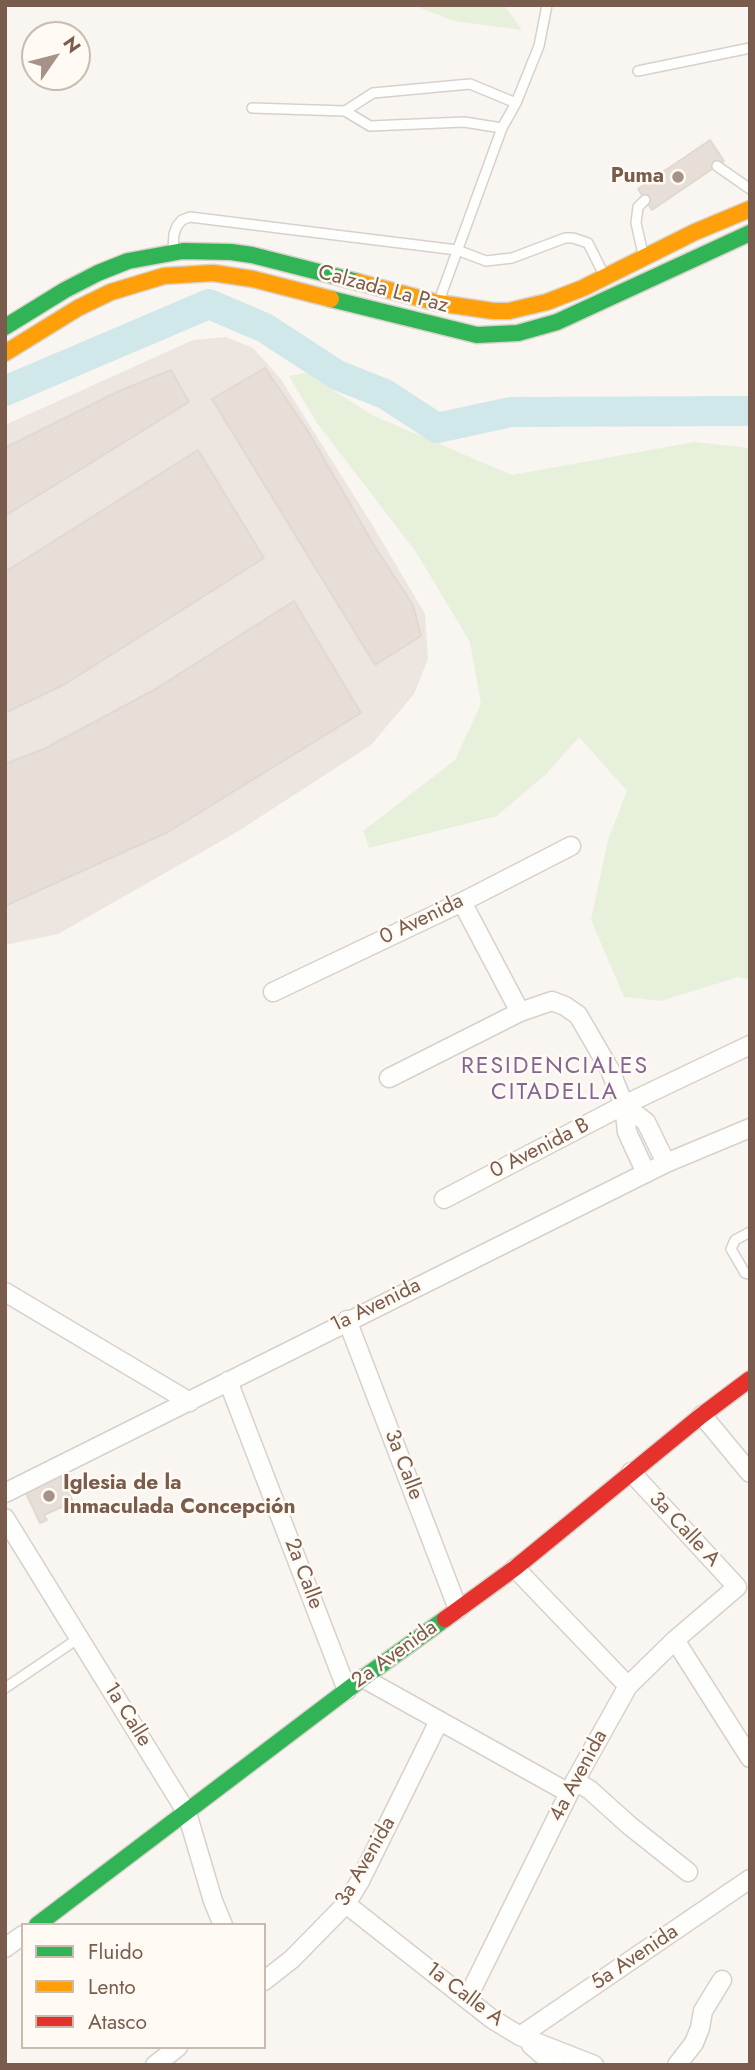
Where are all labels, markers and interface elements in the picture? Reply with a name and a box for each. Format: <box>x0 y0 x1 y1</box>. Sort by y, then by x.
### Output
north arrow <box>21 21 91 91</box>
text: N <box>57 31 87 59</box>
place label: Puma <box>611 164 664 190</box>
marker: Puma <box>670 169 686 185</box>
street label: Calzada La Paz <box>315 260 451 320</box>
street label: 0 Avenida <box>376 889 468 951</box>
district label: RESIDENCIALES CITADELLA <box>463 1053 647 1107</box>
street label: 0 Avenida B <box>486 1113 594 1185</box>
street label: 1a Avenida <box>327 1273 425 1339</box>
street label: 3a Calle <box>378 1426 428 1504</box>
place label: Iglesia de la Inmaculada Concepción <box>63 1471 296 1521</box>
street label: 3a Calle A <box>643 1487 725 1573</box>
marker: Iglesia de la Inmaculada Concepción <box>41 1488 57 1504</box>
street label: 2a Calle <box>278 1535 328 1613</box>
street label: 2a Avenida <box>347 1616 443 1694</box>
street label: 1a Calle <box>98 1678 156 1752</box>
street label: 4a Avenida <box>544 1726 614 1826</box>
street label: 3a Avenida <box>330 1813 402 1911</box>
street label: 5a Avenida <box>587 1920 683 1996</box>
legend <box>21 1923 266 2049</box>
text: Fluido <box>88 1937 143 1967</box>
street label: 1a Calle A <box>420 1958 508 2032</box>
text: Lento <box>88 1972 136 2002</box>
text: Atasco <box>88 2007 147 2037</box>

